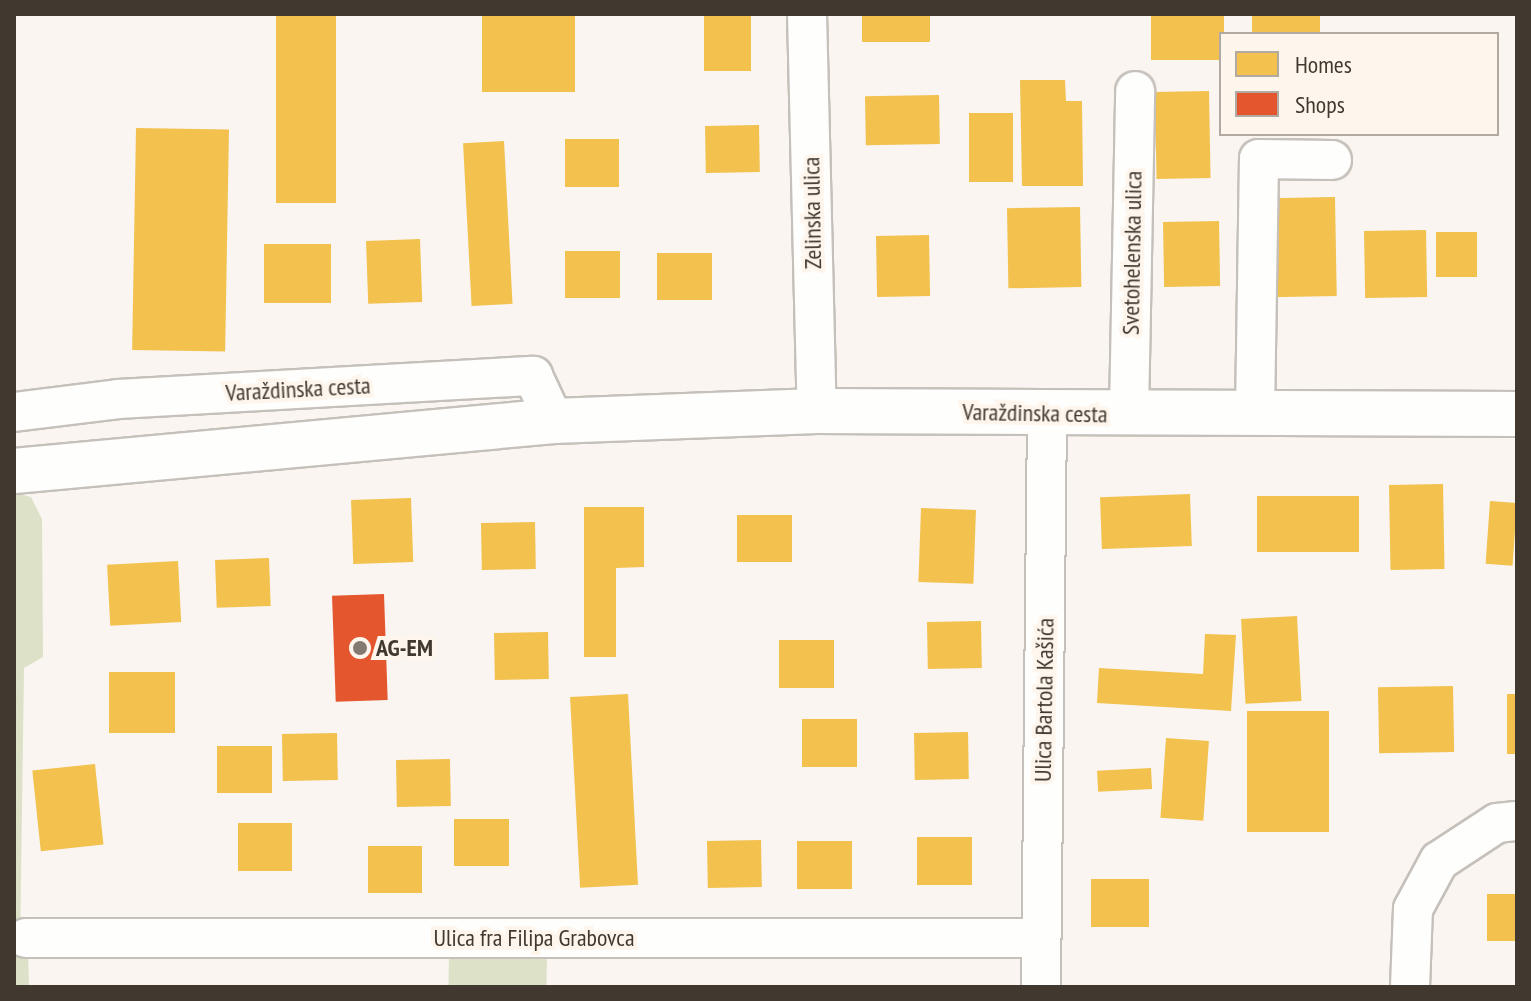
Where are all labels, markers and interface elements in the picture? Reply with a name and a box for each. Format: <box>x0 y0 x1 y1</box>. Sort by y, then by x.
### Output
legend <box>1219 32 1499 136</box>
text: Homes <box>1295 49 1352 80</box>
text: Shops <box>1295 89 1345 120</box>
street label: Zelinska ulica <box>797 157 827 269</box>
street label: Svetohelenska ulica <box>1116 171 1148 335</box>
street label: Varaždinska cesta <box>225 371 371 407</box>
street label: Varaždinska cesta <box>962 397 1108 429</box>
street label: Ulica Bartola Kašića <box>1028 618 1060 782</box>
place label: AG-EM <box>376 634 433 662</box>
marker: AG-EM <box>351 639 369 657</box>
street label: Ulica fra Filipa Grabovca <box>434 924 634 952</box>

